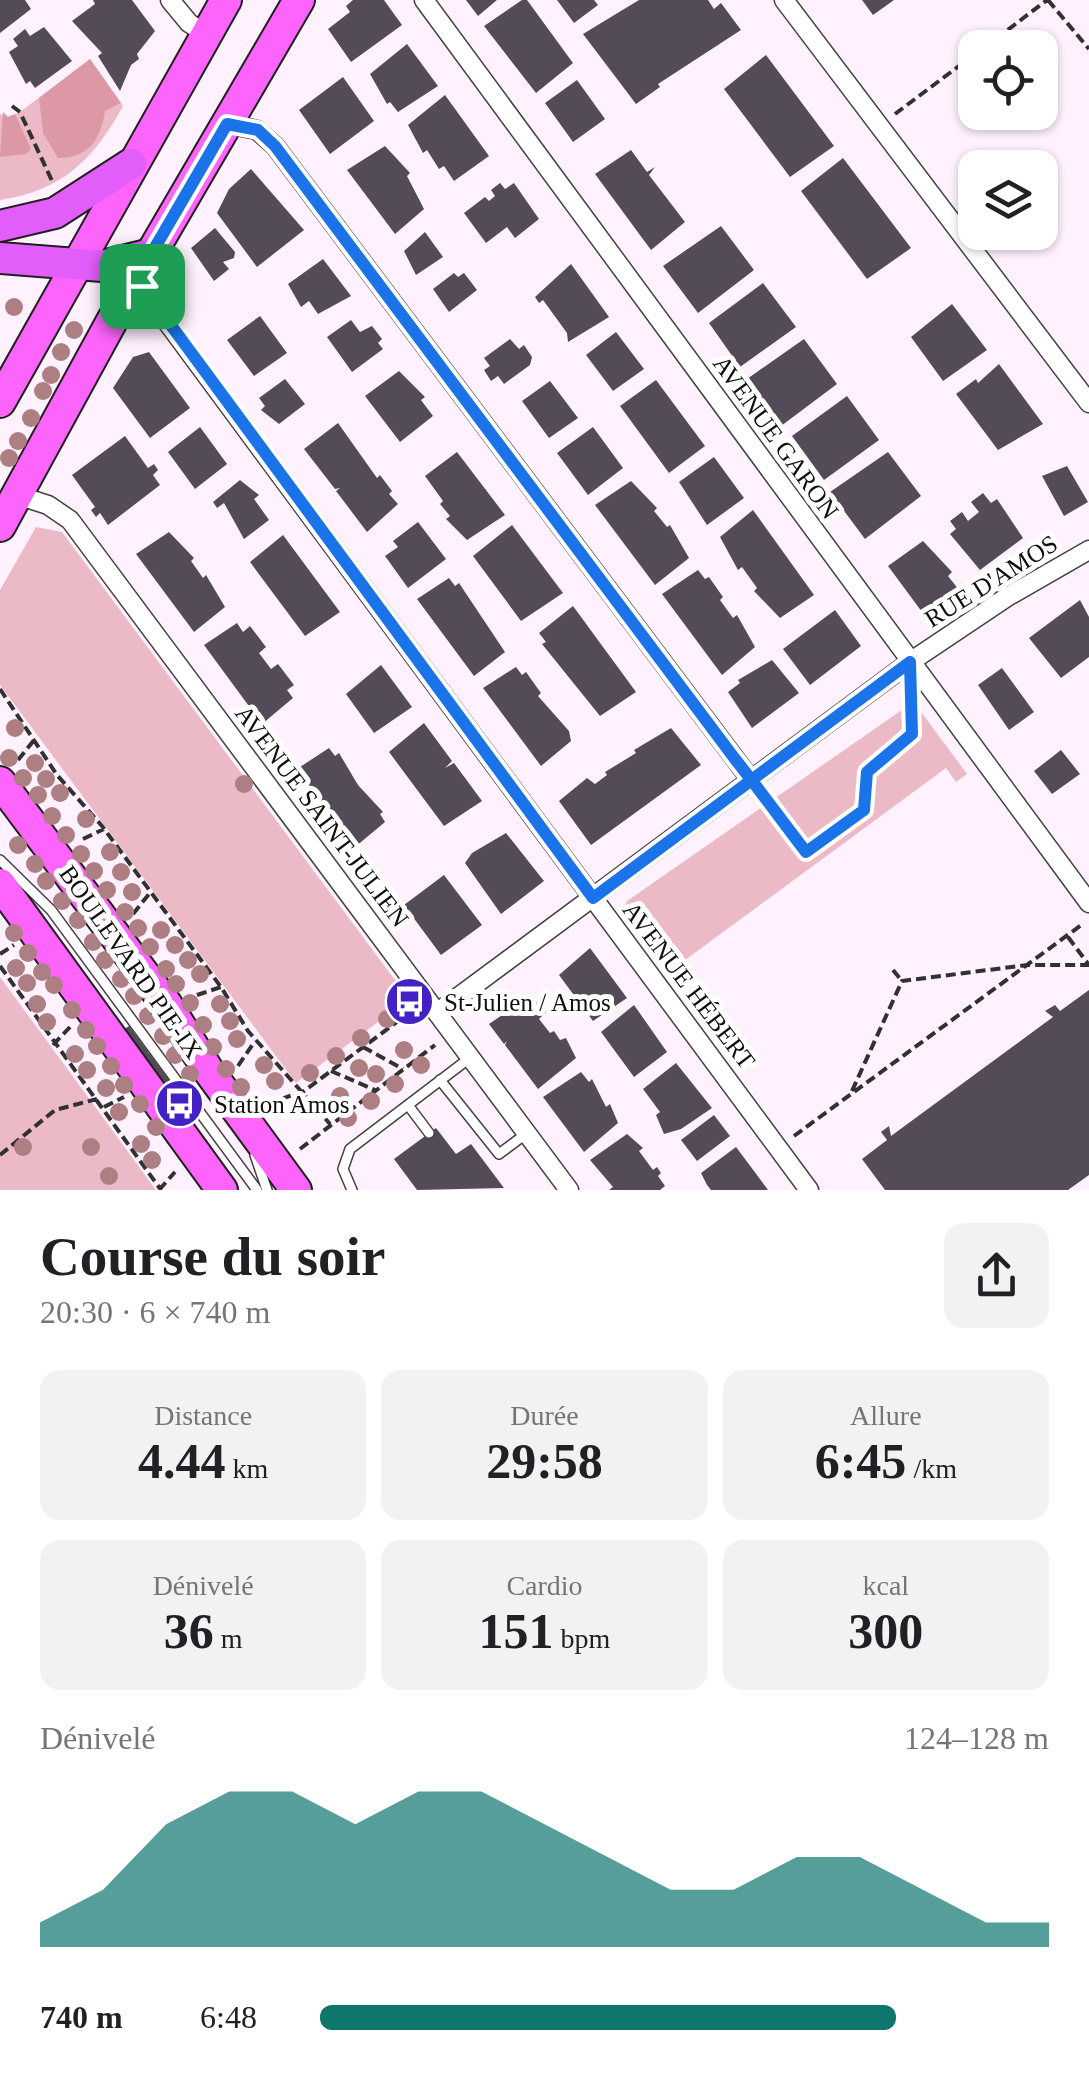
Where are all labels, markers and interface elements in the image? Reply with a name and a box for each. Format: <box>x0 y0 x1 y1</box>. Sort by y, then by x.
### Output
map controls <box>958 30 1058 250</box>
button: locate <box>958 30 1058 130</box>
button: layers <box>958 150 1058 250</box>
pin <box>100 244 185 329</box>
icon: arrive <box>115 259 170 314</box>
street label: AVENUE GARON <box>708 350 844 524</box>
street label: RUE D'AMOS <box>920 530 1062 632</box>
street label: AVENUE SAINT-JULIEN <box>230 700 414 932</box>
street label: BOULEVARD PIE-IX <box>54 860 208 1064</box>
street label: AVENUE HÉBERT <box>618 896 760 1074</box>
bus stop icon: St-Julien / Amos <box>383 976 435 1028</box>
place label: St-Julien / Amos <box>444 989 611 1016</box>
bus stop icon: Station Amos <box>153 1078 205 1130</box>
place label: Station Amos <box>214 1091 349 1118</box>
button: share <box>944 1223 1049 1328</box>
text: Course du soir <box>40 1226 385 1287</box>
text: 20:30 · 6 × 740 m <box>40 1294 270 1330</box>
text: Distance <box>154 1400 252 1431</box>
text: Durée <box>510 1400 579 1431</box>
text: Allure <box>850 1400 922 1431</box>
text: 4.44 <box>138 1433 226 1489</box>
text: 29:58 <box>486 1433 603 1489</box>
text: 6:45 <box>815 1433 906 1489</box>
text: km <box>226 1453 268 1484</box>
text: /km <box>906 1453 957 1484</box>
text: Dénivelé <box>153 1570 254 1601</box>
text: Cardio <box>506 1570 583 1601</box>
text: kcal <box>863 1570 909 1601</box>
text: 36 <box>164 1603 214 1659</box>
text: 151 <box>479 1603 554 1659</box>
text: 300 <box>848 1603 923 1659</box>
text: m <box>214 1623 243 1654</box>
text: bpm <box>554 1623 610 1654</box>
text: Dénivelé <box>40 1720 156 1756</box>
text: 124–128 m <box>904 1720 1049 1756</box>
text: 740 m <box>40 1999 123 2035</box>
text: 6:48 <box>200 1999 257 2035</box>

